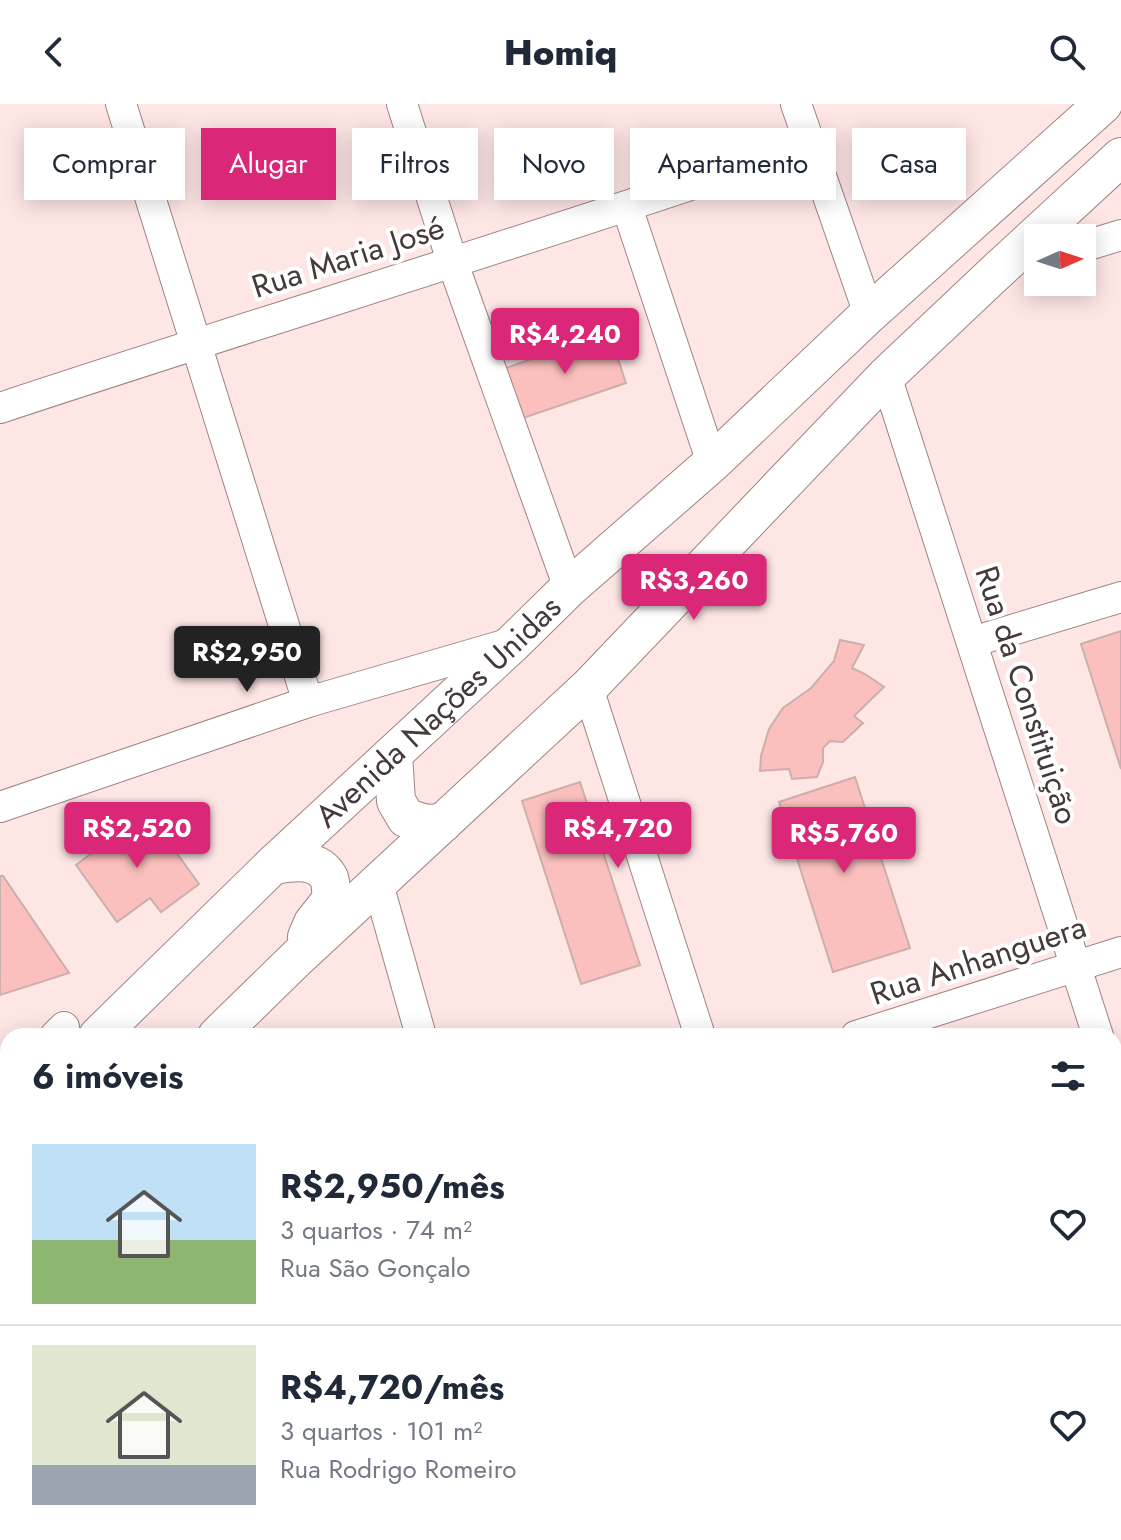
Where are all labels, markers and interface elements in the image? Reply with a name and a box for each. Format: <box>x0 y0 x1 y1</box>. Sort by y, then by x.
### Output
text: Homiq <box>504 26 617 78</box>
icon: back <box>32 30 76 74</box>
icon: search <box>1045 30 1089 74</box>
chip: Comprar <box>24 128 185 200</box>
chip: Alugar <box>201 128 336 200</box>
chip: Filtros <box>352 128 478 200</box>
chip: Novo <box>494 128 614 200</box>
chip: Apartamento <box>630 128 836 200</box>
chip: Casa <box>852 128 966 200</box>
street label: Rua Maria José <box>246 204 450 310</box>
north arrow <box>1024 224 1096 296</box>
map controls <box>1024 224 1096 296</box>
pin: R$4,240 <box>491 308 639 376</box>
text: R$4,240 <box>509 315 621 353</box>
pin: R$3,260 <box>620 554 768 622</box>
street label: Rua da Constituição <box>964 560 1090 830</box>
text: R$3,260 <box>640 561 748 599</box>
street label: Avenida Nações Unidas <box>305 585 571 838</box>
pin: R$2,950 <box>173 626 321 694</box>
text: R$2,950 <box>192 633 302 671</box>
pin: R$2,520 <box>63 802 211 870</box>
pin: R$4,720 <box>544 802 692 870</box>
pin: R$5,760 <box>770 807 918 875</box>
text: R$2,520 <box>82 809 192 847</box>
text: R$4,720 <box>563 809 673 847</box>
text: R$5,760 <box>790 814 898 852</box>
street label: Rua Anhanguera <box>864 903 1092 1017</box>
text: 6 imóveis <box>32 1052 184 1101</box>
icon: filters <box>1046 1054 1090 1098</box>
text: R$2,950/mês <box>280 1162 505 1211</box>
icon: home <box>96 1176 192 1272</box>
icon: heart <box>1046 1202 1090 1246</box>
text: 3 quartos · 74 m² <box>280 1211 472 1249</box>
text: Rua São Gonçalo <box>280 1249 470 1287</box>
text: R$4,720/mês <box>280 1363 504 1412</box>
icon: home <box>96 1377 192 1473</box>
icon: heart <box>1046 1403 1090 1447</box>
text: 3 quartos · 101 m² <box>280 1412 482 1450</box>
text: Rua Rodrigo Romeiro <box>280 1450 517 1488</box>

